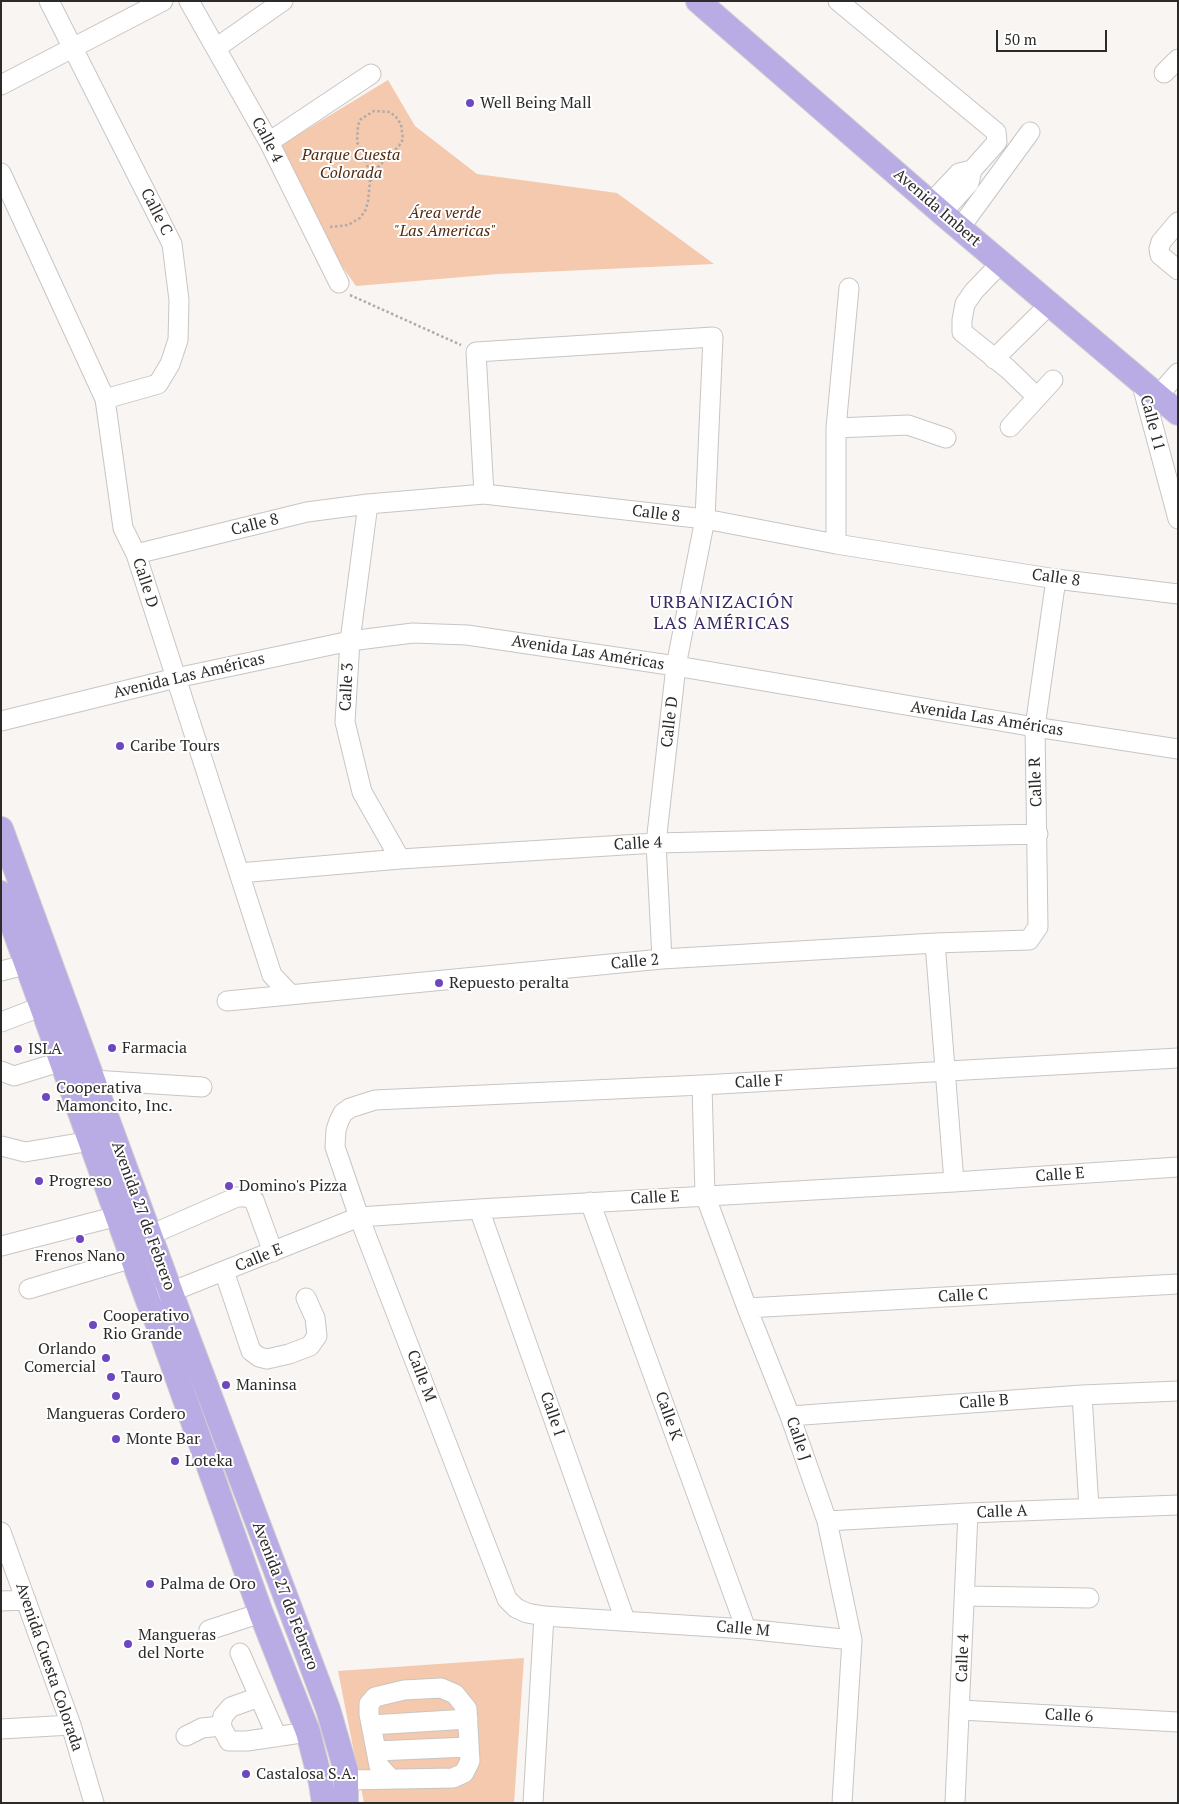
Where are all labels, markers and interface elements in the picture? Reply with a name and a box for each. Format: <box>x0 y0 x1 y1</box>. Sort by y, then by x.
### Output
scale bar <box>999 20 1110 52</box>
text: 50 m <box>1004 29 1037 49</box>
place label: Well Being Mall <box>480 93 592 113</box>
marker: Well Being Mall <box>464 97 476 109</box>
street label: Calle 4 <box>247 114 287 166</box>
park label: Parque Cuesta Colorada <box>302 145 400 183</box>
street label: Avenida Imbert <box>890 165 984 251</box>
street label: Calle C <box>136 185 176 239</box>
park label: Área verde "Las Americas" <box>394 203 496 241</box>
street label: Calle 11 <box>1135 393 1169 453</box>
street label: Calle 8 <box>631 502 681 526</box>
street label: Calle 8 <box>229 510 281 540</box>
street label: Calle D <box>128 556 162 610</box>
street label: Calle 8 <box>1031 565 1081 591</box>
district label: URBANIZACIÓN LAS AMÉRICAS <box>648 592 796 634</box>
street label: Avenida Las Américas <box>510 631 666 675</box>
street label: Avenida Las Américas <box>111 649 267 703</box>
street label: Calle 3 <box>336 662 358 712</box>
street label: Calle D <box>657 695 683 749</box>
street label: Avenida Las Américas <box>909 697 1065 741</box>
place label: Caribe Tours <box>130 736 220 756</box>
marker: Caribe Tours <box>114 740 126 752</box>
street label: Calle R <box>1026 757 1046 807</box>
street label: Calle 4 <box>613 833 663 855</box>
street label: Calle 2 <box>610 950 660 974</box>
place label: Repuesto peralta <box>449 973 569 993</box>
marker: Repuesto peralta <box>433 977 445 989</box>
place label: Farmacia <box>122 1038 187 1058</box>
place label: ISLA <box>28 1039 62 1059</box>
marker: Farmacia <box>106 1042 118 1054</box>
marker: ISLA <box>12 1043 24 1055</box>
street label: Calle F <box>734 1071 784 1093</box>
place label: Cooperativa Mamoncito, Inc. <box>56 1078 173 1116</box>
marker: Cooperativa Mamoncito, Inc. <box>40 1091 52 1103</box>
street label: Avenida 27 de Febrero <box>107 1139 179 1293</box>
street label: Calle E <box>1035 1164 1085 1186</box>
place label: Progreso <box>49 1171 112 1191</box>
marker: Progreso <box>33 1175 45 1187</box>
place label: Domino's Pizza <box>239 1176 347 1196</box>
marker: Domino's Pizza <box>223 1180 235 1192</box>
street label: Calle E <box>630 1187 680 1209</box>
marker: Frenos Nano <box>74 1233 86 1245</box>
street label: Calle E <box>233 1240 285 1276</box>
place label: Frenos Nano <box>35 1246 125 1266</box>
street label: Calle C <box>937 1285 989 1307</box>
place label: Cooperativo Rio Grande <box>103 1306 189 1344</box>
marker: Cooperativo Rio Grande <box>87 1319 99 1331</box>
place label: Orlando Comercial <box>24 1339 96 1377</box>
street label: Calle M <box>402 1347 440 1405</box>
marker: Orlando Comercial <box>100 1352 112 1364</box>
place label: Tauro <box>121 1367 163 1387</box>
marker: Tauro <box>105 1371 117 1383</box>
place label: Maninsa <box>236 1375 297 1395</box>
marker: Maninsa <box>220 1379 232 1391</box>
street label: Calle I <box>536 1389 568 1439</box>
street label: Calle K <box>650 1389 686 1443</box>
marker: Mangueras Cordero <box>110 1390 122 1402</box>
street label: Calle B <box>958 1391 1010 1413</box>
place label: Mangueras Cordero <box>47 1404 185 1424</box>
street label: Calle J <box>782 1414 814 1464</box>
place label: Monte Bar <box>126 1429 200 1449</box>
marker: Monte Bar <box>110 1433 122 1445</box>
place label: Loteka <box>185 1451 233 1471</box>
marker: Loteka <box>169 1455 181 1467</box>
street label: Calle A <box>976 1502 1028 1522</box>
street label: Avenida 27 de Febrero <box>248 1519 322 1673</box>
place label: Palma de Oro <box>160 1574 256 1594</box>
marker: Palma de Oro <box>144 1578 156 1590</box>
street label: Avenida Cuesta Colorada <box>11 1580 87 1754</box>
street label: Calle M <box>715 1617 771 1641</box>
place label: Mangueras del Norte <box>138 1625 216 1663</box>
street label: Calle 4 <box>953 1633 973 1683</box>
marker: Mangueras del Norte <box>122 1638 134 1650</box>
street label: Calle 6 <box>1044 1705 1094 1727</box>
place label: Castalosa S.A. <box>256 1764 356 1784</box>
marker: Castalosa S.A. <box>240 1768 252 1780</box>

